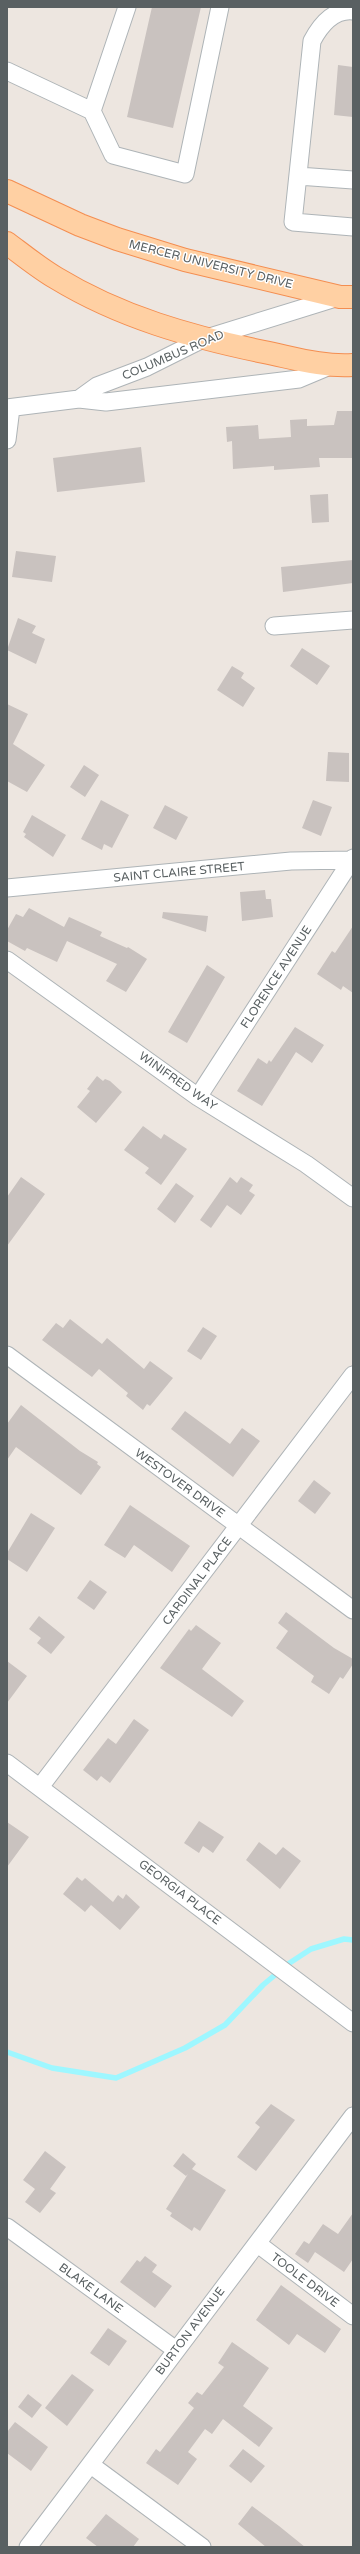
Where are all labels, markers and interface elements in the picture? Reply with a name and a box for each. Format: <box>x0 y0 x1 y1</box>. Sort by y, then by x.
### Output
street label: MERCER UNIVERSITY DRIVE <box>128 237 295 291</box>
street label: COLUMBUS ROAD <box>120 327 226 383</box>
street label: SAINT CLAIRE STREET <box>113 859 246 885</box>
street label: FLORENCE AVENUE <box>238 923 315 1031</box>
street label: WINIFRED WAY <box>136 1049 220 1113</box>
street label: WESTOVER DRIVE <box>132 1446 228 1521</box>
street label: CARDINAL PLACE <box>159 1534 235 1628</box>
street label: GEORGIA PLACE <box>136 1857 224 1928</box>
street label: TOOLE DRIVE <box>268 2250 342 2310</box>
street label: BLAKE LANE <box>56 2260 126 2316</box>
street label: BURTON AVENUE <box>152 2284 228 2378</box>

